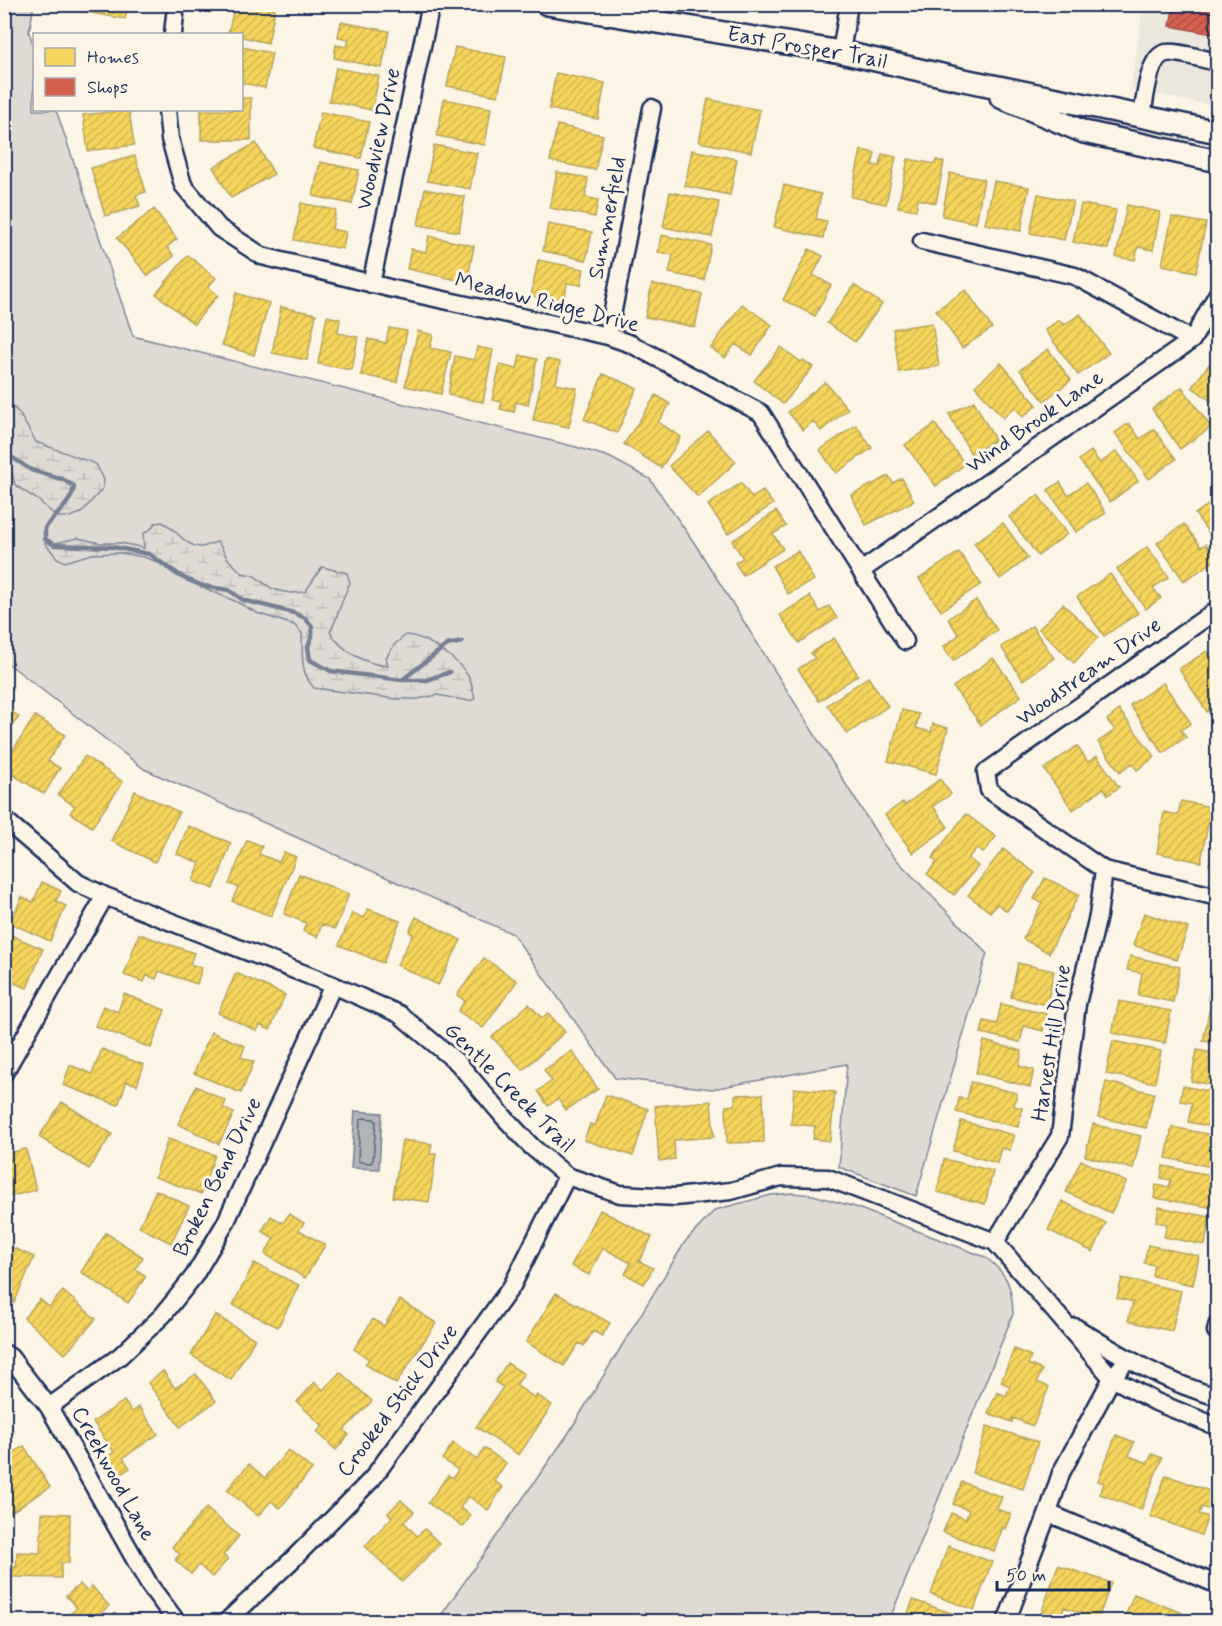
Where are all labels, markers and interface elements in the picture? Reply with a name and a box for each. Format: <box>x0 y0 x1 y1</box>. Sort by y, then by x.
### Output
street label: East Prosper Trail <box>725 20 889 76</box>
legend <box>33 33 243 111</box>
text: Homes <box>87 46 139 70</box>
street label: Woodview Drive <box>350 65 408 213</box>
text: Shops <box>87 76 128 100</box>
street label: Summerfield <box>582 154 634 282</box>
street label: Meadow Ridge Drive <box>451 267 642 342</box>
street label: Wind Brook Lane <box>960 364 1110 480</box>
street label: Woodstream Drive <box>1011 611 1167 733</box>
street label: Harvest Hill Drive <box>1026 963 1078 1123</box>
street label: Gentle Creek Trail <box>438 1017 580 1159</box>
street label: Broken Bend Drive <box>167 1093 269 1261</box>
street label: Crooked Stick Drive <box>331 1319 465 1483</box>
street label: Creekwood Lane <box>64 1402 162 1546</box>
scale bar <box>997 1554 1110 1592</box>
text: 50 m <box>1006 1564 1046 1588</box>

